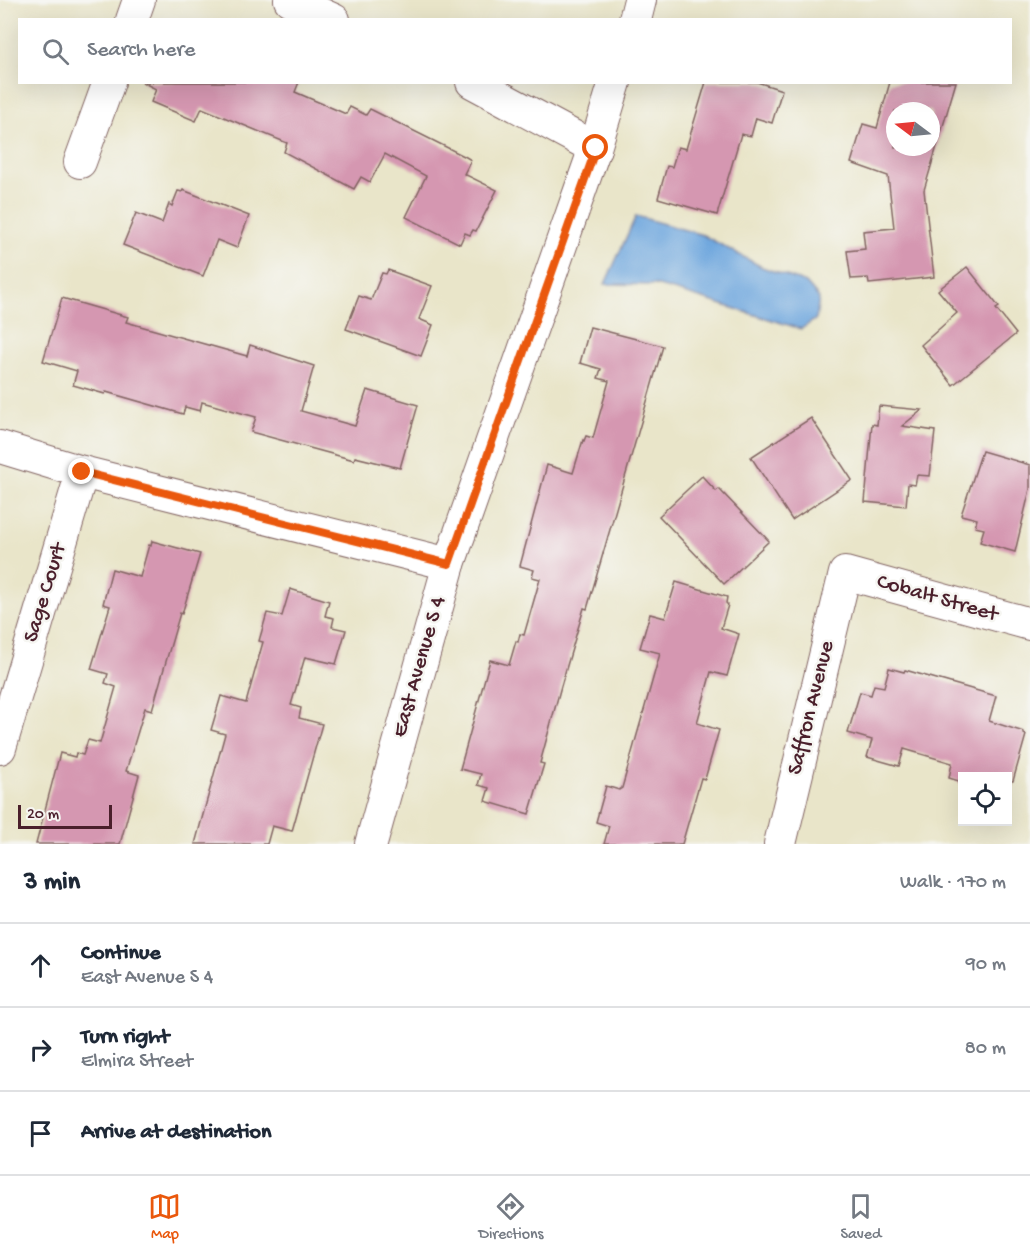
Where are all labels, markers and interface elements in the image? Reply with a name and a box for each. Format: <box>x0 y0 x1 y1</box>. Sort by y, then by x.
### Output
search box <box>18 18 1012 84</box>
icon: search <box>39 35 72 68</box>
text: Search here <box>87 38 195 64</box>
north arrow <box>886 102 940 156</box>
route start <box>582 134 608 160</box>
route end <box>68 458 94 484</box>
street label: Sage Court <box>19 539 74 646</box>
street label: Cobalt Street <box>873 569 1003 629</box>
street label: East Avenue S 4 <box>387 593 453 740</box>
street label: Saffron Avenue <box>783 638 841 778</box>
map controls <box>958 772 1012 826</box>
button: locate <box>958 772 1012 826</box>
scale bar <box>18 802 112 830</box>
text: 20 m <box>27 806 59 825</box>
text: 3 min <box>24 868 80 899</box>
text: Walk · 170 m <box>900 872 1006 895</box>
text: Continue <box>81 941 161 967</box>
icon: ahead <box>24 949 57 982</box>
text: 90 m <box>966 954 1006 977</box>
text: East Avenue S 4 <box>81 967 213 990</box>
text: Turn right <box>81 1025 169 1051</box>
icon: right <box>24 1033 57 1066</box>
text: 80 m <box>965 1038 1006 1061</box>
text: Elmira Street <box>81 1051 193 1074</box>
icon: arrive <box>24 1117 57 1150</box>
text: Arrive at destination <box>81 1120 271 1146</box>
tab: Map <box>148 1190 181 1245</box>
tab: Directions <box>478 1190 544 1245</box>
tab: Saved <box>840 1190 881 1245</box>

